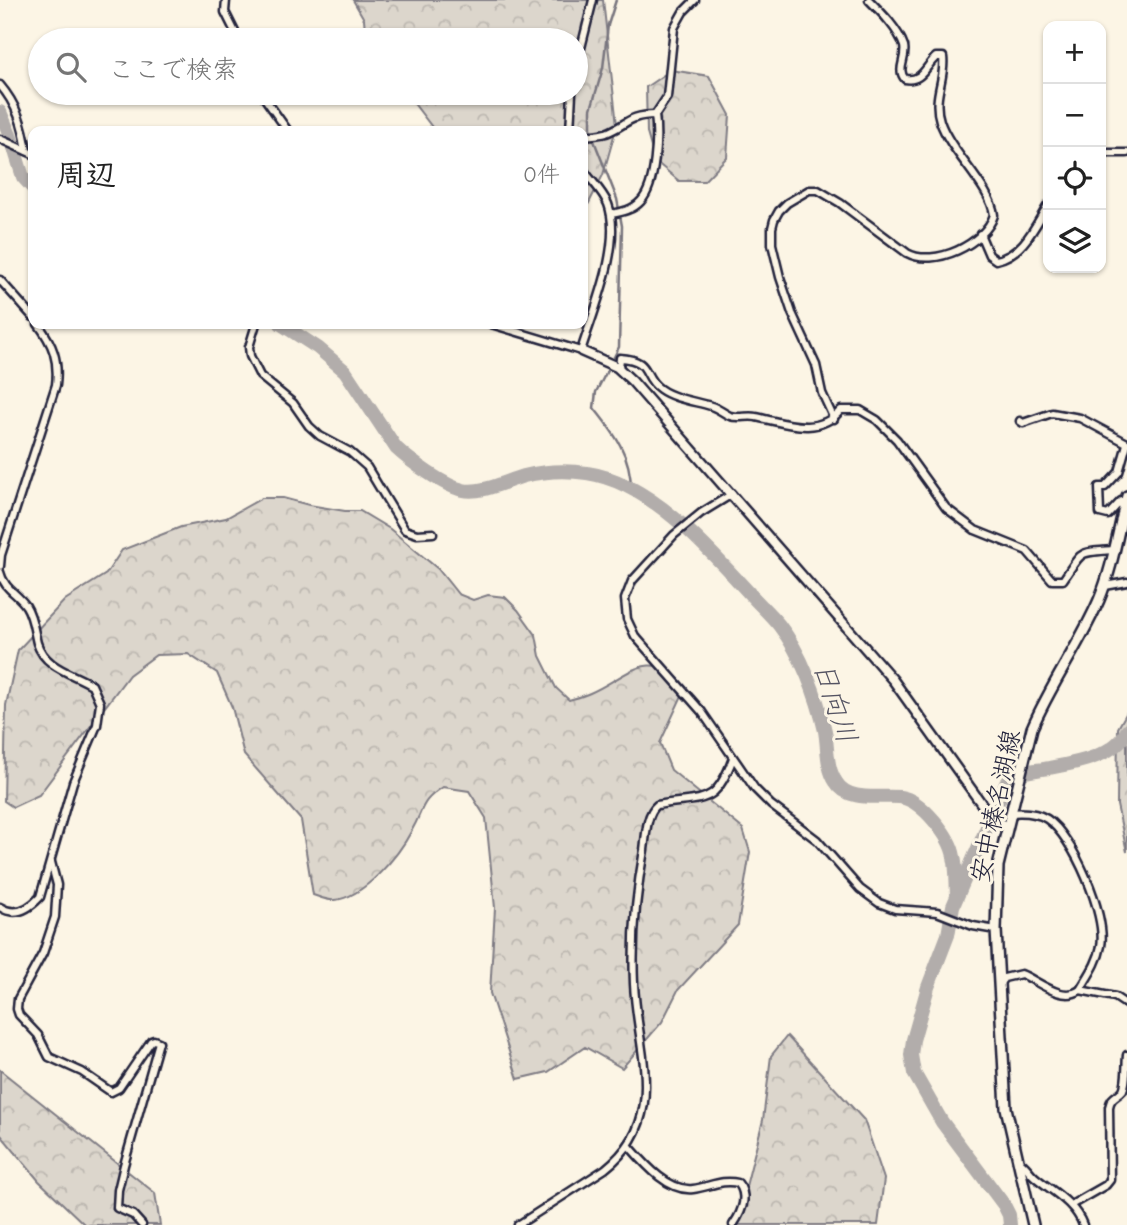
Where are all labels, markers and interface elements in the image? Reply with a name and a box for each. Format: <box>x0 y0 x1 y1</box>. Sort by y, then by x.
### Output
map controls <box>1043 21 1106 273</box>
button: + <box>1043 21 1106 84</box>
search box <box>28 28 588 105</box>
icon: search <box>52 48 90 86</box>
text: ここで検索 <box>108 55 238 85</box>
button: − <box>1043 84 1106 147</box>
button: locate <box>1043 147 1106 210</box>
text: 周辺 <box>56 158 116 193</box>
text: 0件 <box>523 161 560 188</box>
button: layers <box>1043 210 1106 273</box>
water label: 日向川 <box>807 657 863 747</box>
street label: 安中榛名湖線 <box>965 727 1027 886</box>

